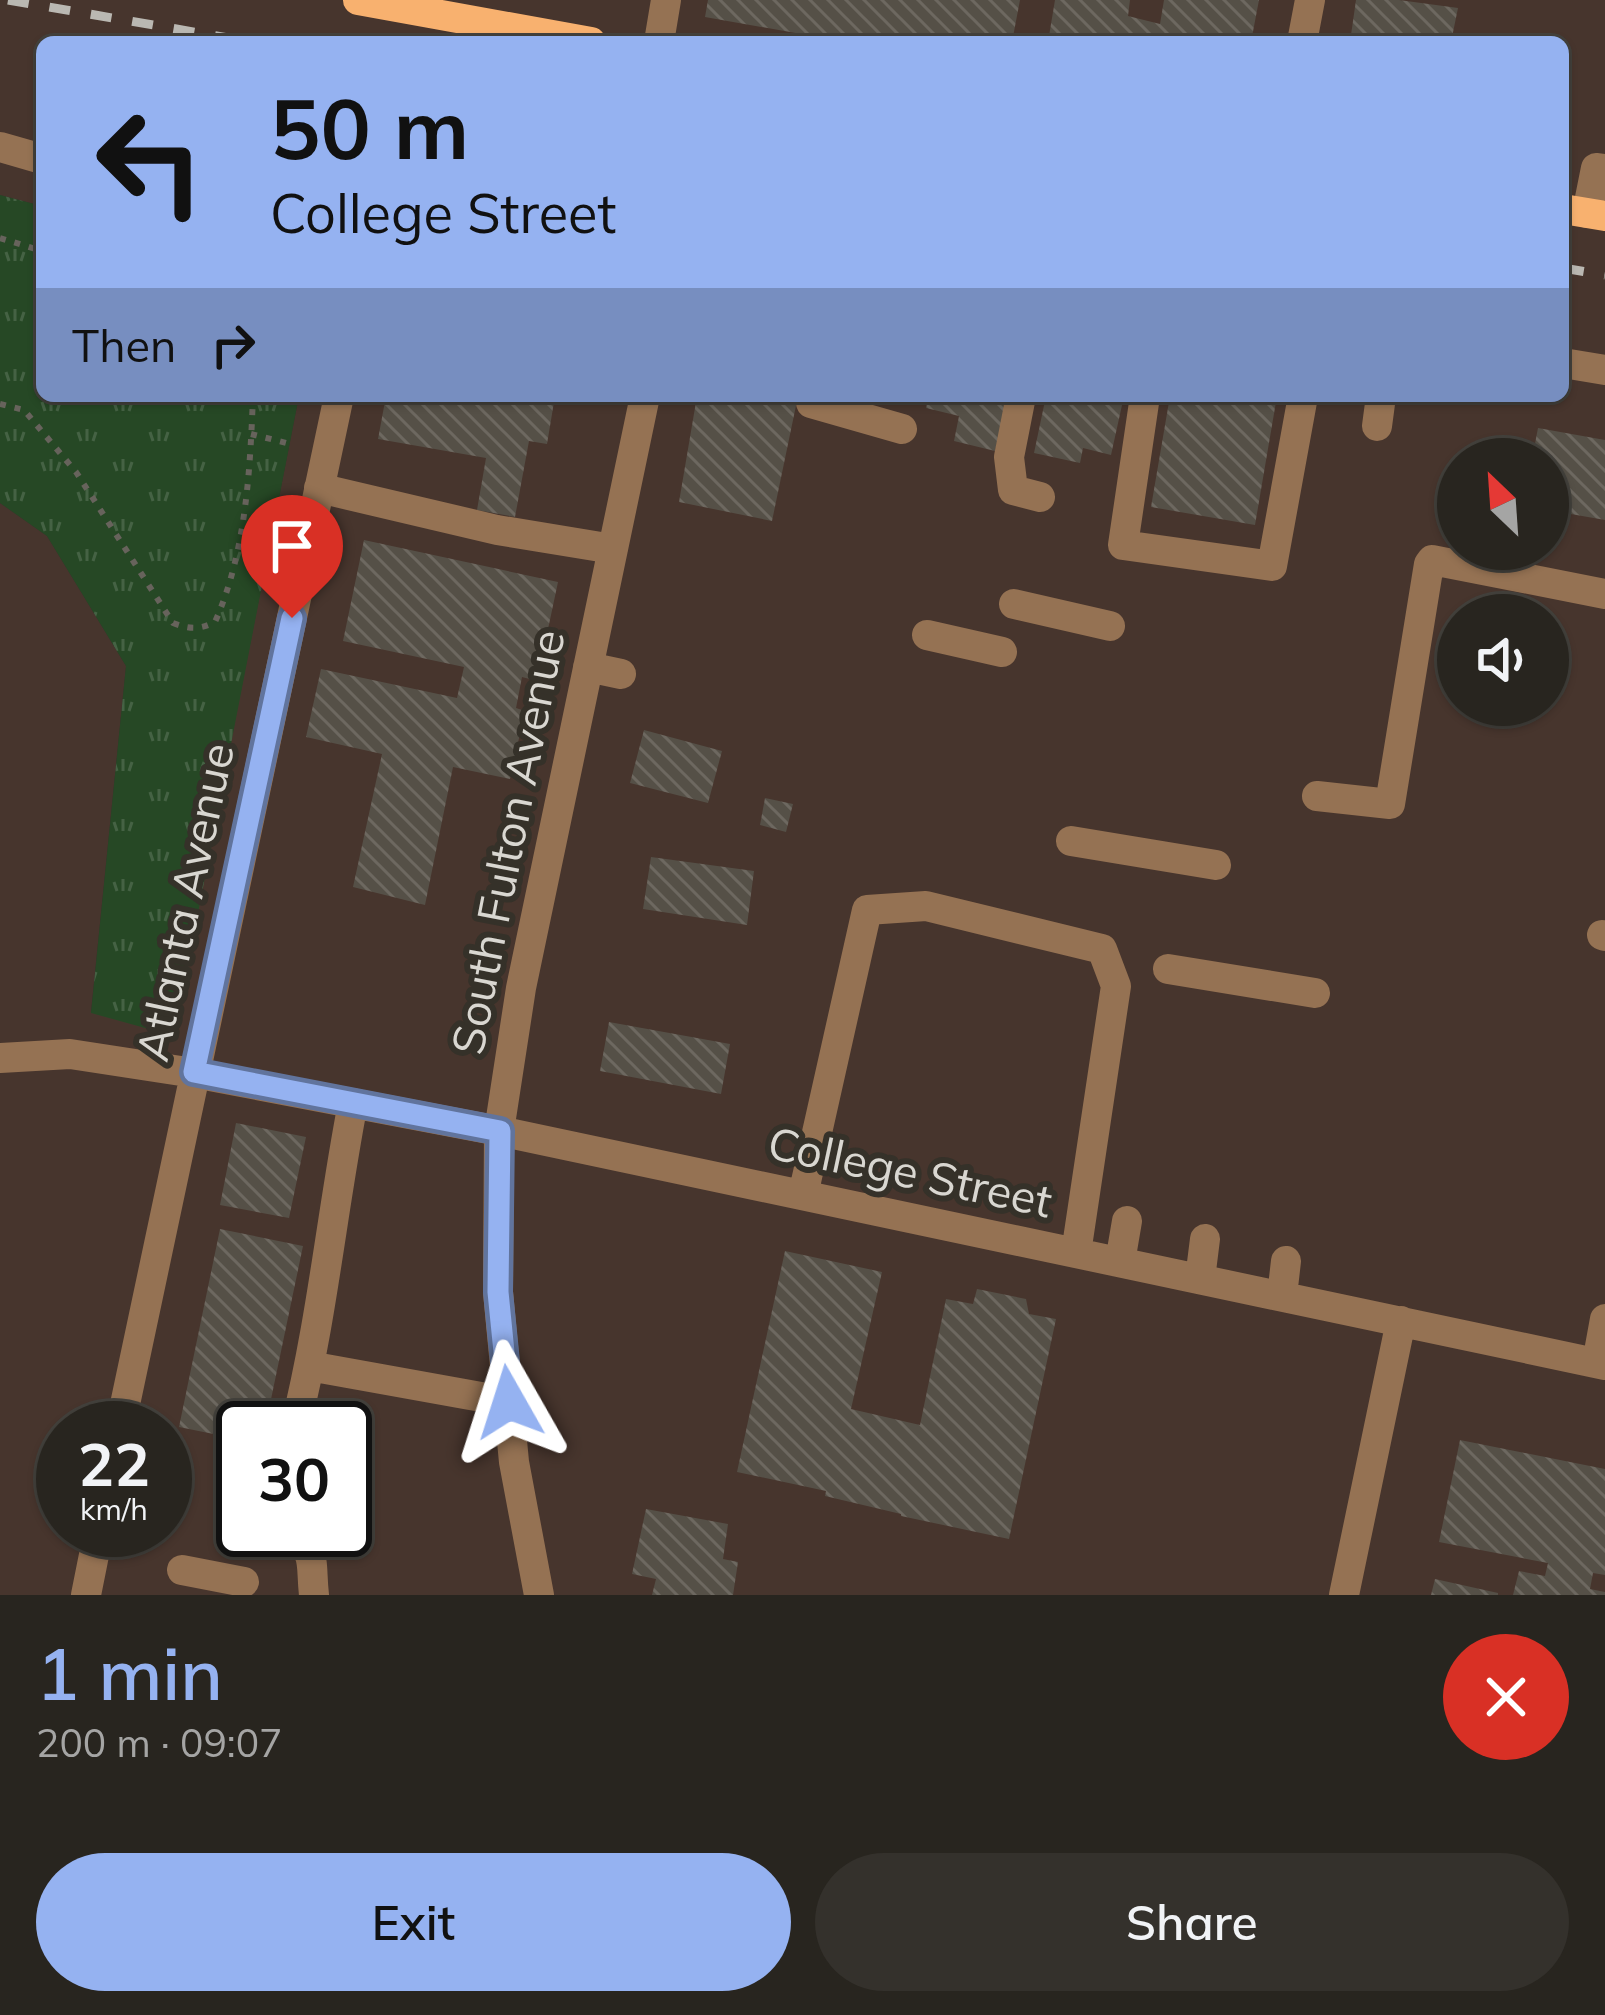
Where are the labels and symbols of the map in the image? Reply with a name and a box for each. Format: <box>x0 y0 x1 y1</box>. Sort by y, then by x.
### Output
north arrow <box>1437 438 1569 570</box>
pin <box>241 495 343 618</box>
street label: South Fulton Avenue <box>438 625 576 1059</box>
street label: Atlanta Avenue <box>123 738 245 1066</box>
street label: College Street <box>763 1114 1057 1228</box>
position arrow <box>446 1339 572 1465</box>
speed limit sign: 30 <box>216 1401 372 1557</box>

